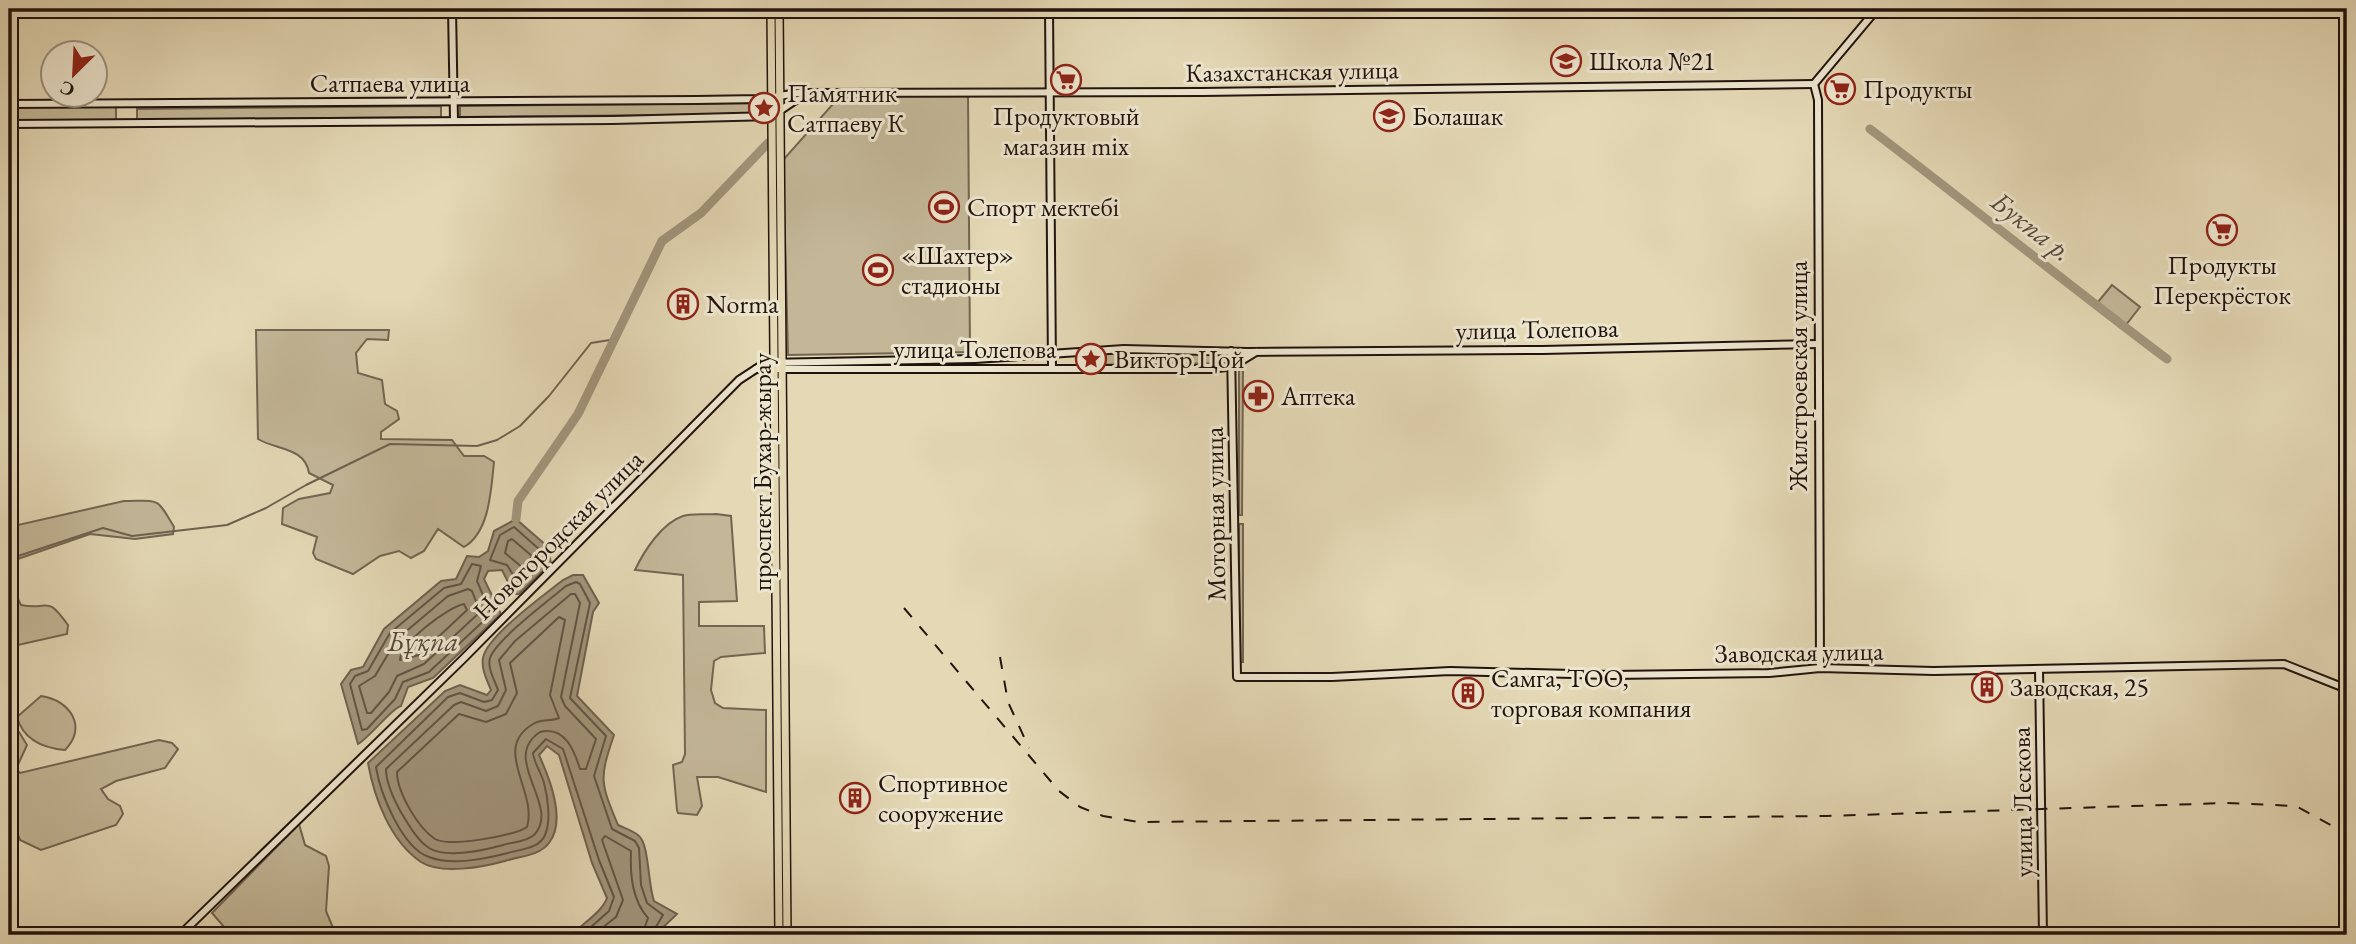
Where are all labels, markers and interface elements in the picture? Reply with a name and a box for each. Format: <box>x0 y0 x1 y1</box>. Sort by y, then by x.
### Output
north arrow <box>38 38 108 108</box>
school or university icon: Школа №21 <box>1549 44 1583 78</box>
place label: Школа №21 <box>1589 44 1716 78</box>
street label: Казахстанская улица <box>1185 52 1400 90</box>
supermarket icon: Продуктовый магазин mix <box>1049 63 1083 97</box>
street label: Сатпаева улица <box>310 66 471 100</box>
supermarket icon: Продукты <box>1823 72 1857 106</box>
place label: Продукты <box>1863 72 1973 106</box>
text: С <box>56 75 79 103</box>
place label: Памятник Сатпаеву К <box>787 76 905 140</box>
place icon: Памятник Сатпаеву К <box>747 91 781 125</box>
place label: Продуктовый магазин mix <box>992 99 1140 163</box>
school or university icon: Болашак <box>1372 99 1406 133</box>
place label: Болашак <box>1412 99 1504 133</box>
water label: Букпа р. <box>1983 182 2080 269</box>
sports icon: Спорт мектебі <box>927 190 961 224</box>
place label: Спорт мектебі <box>967 190 1119 224</box>
supermarket icon: Продукты Перекрёсток <box>2205 213 2239 247</box>
place label: «Шахтер» стадионы <box>901 238 1014 302</box>
place label: Продукты Перекрёсток <box>2153 248 2291 312</box>
sports icon: «Шахтер» стадионы <box>861 253 895 287</box>
street label: Жилстроевская улица <box>1781 260 1815 492</box>
building icon: Norma <box>666 287 700 321</box>
place label: Norma <box>706 287 779 321</box>
street label: улица Толепова <box>1455 311 1619 347</box>
street label: улица Толепова <box>894 332 1057 366</box>
place icon: Виктор Цой <box>1074 342 1108 376</box>
place label: Виктор Цой <box>1114 342 1245 376</box>
street label: проспект Бухар-жырау <box>745 352 779 591</box>
pharmacy icon: Аптека <box>1241 379 1275 413</box>
place label: Аптека <box>1280 379 1356 413</box>
street label: Моторная улица <box>1196 426 1234 601</box>
street label: Новогородская улица <box>466 442 651 627</box>
water label: Бұқпа <box>387 623 458 659</box>
street label: Заводская улица <box>1714 634 1884 670</box>
place label: Самга, ТОО, торговая компания <box>1491 661 1691 725</box>
building icon: Заводская, 25 <box>1970 670 2004 704</box>
place label: Заводская, 25 <box>2010 670 2149 704</box>
building icon: Самга, ТОО, торговая компания <box>1451 676 1485 710</box>
street label: улица Лескова <box>2004 726 2040 878</box>
place label: Спортивное сооружение <box>878 766 1008 830</box>
building icon: Спортивное сооружение <box>838 781 872 815</box>

